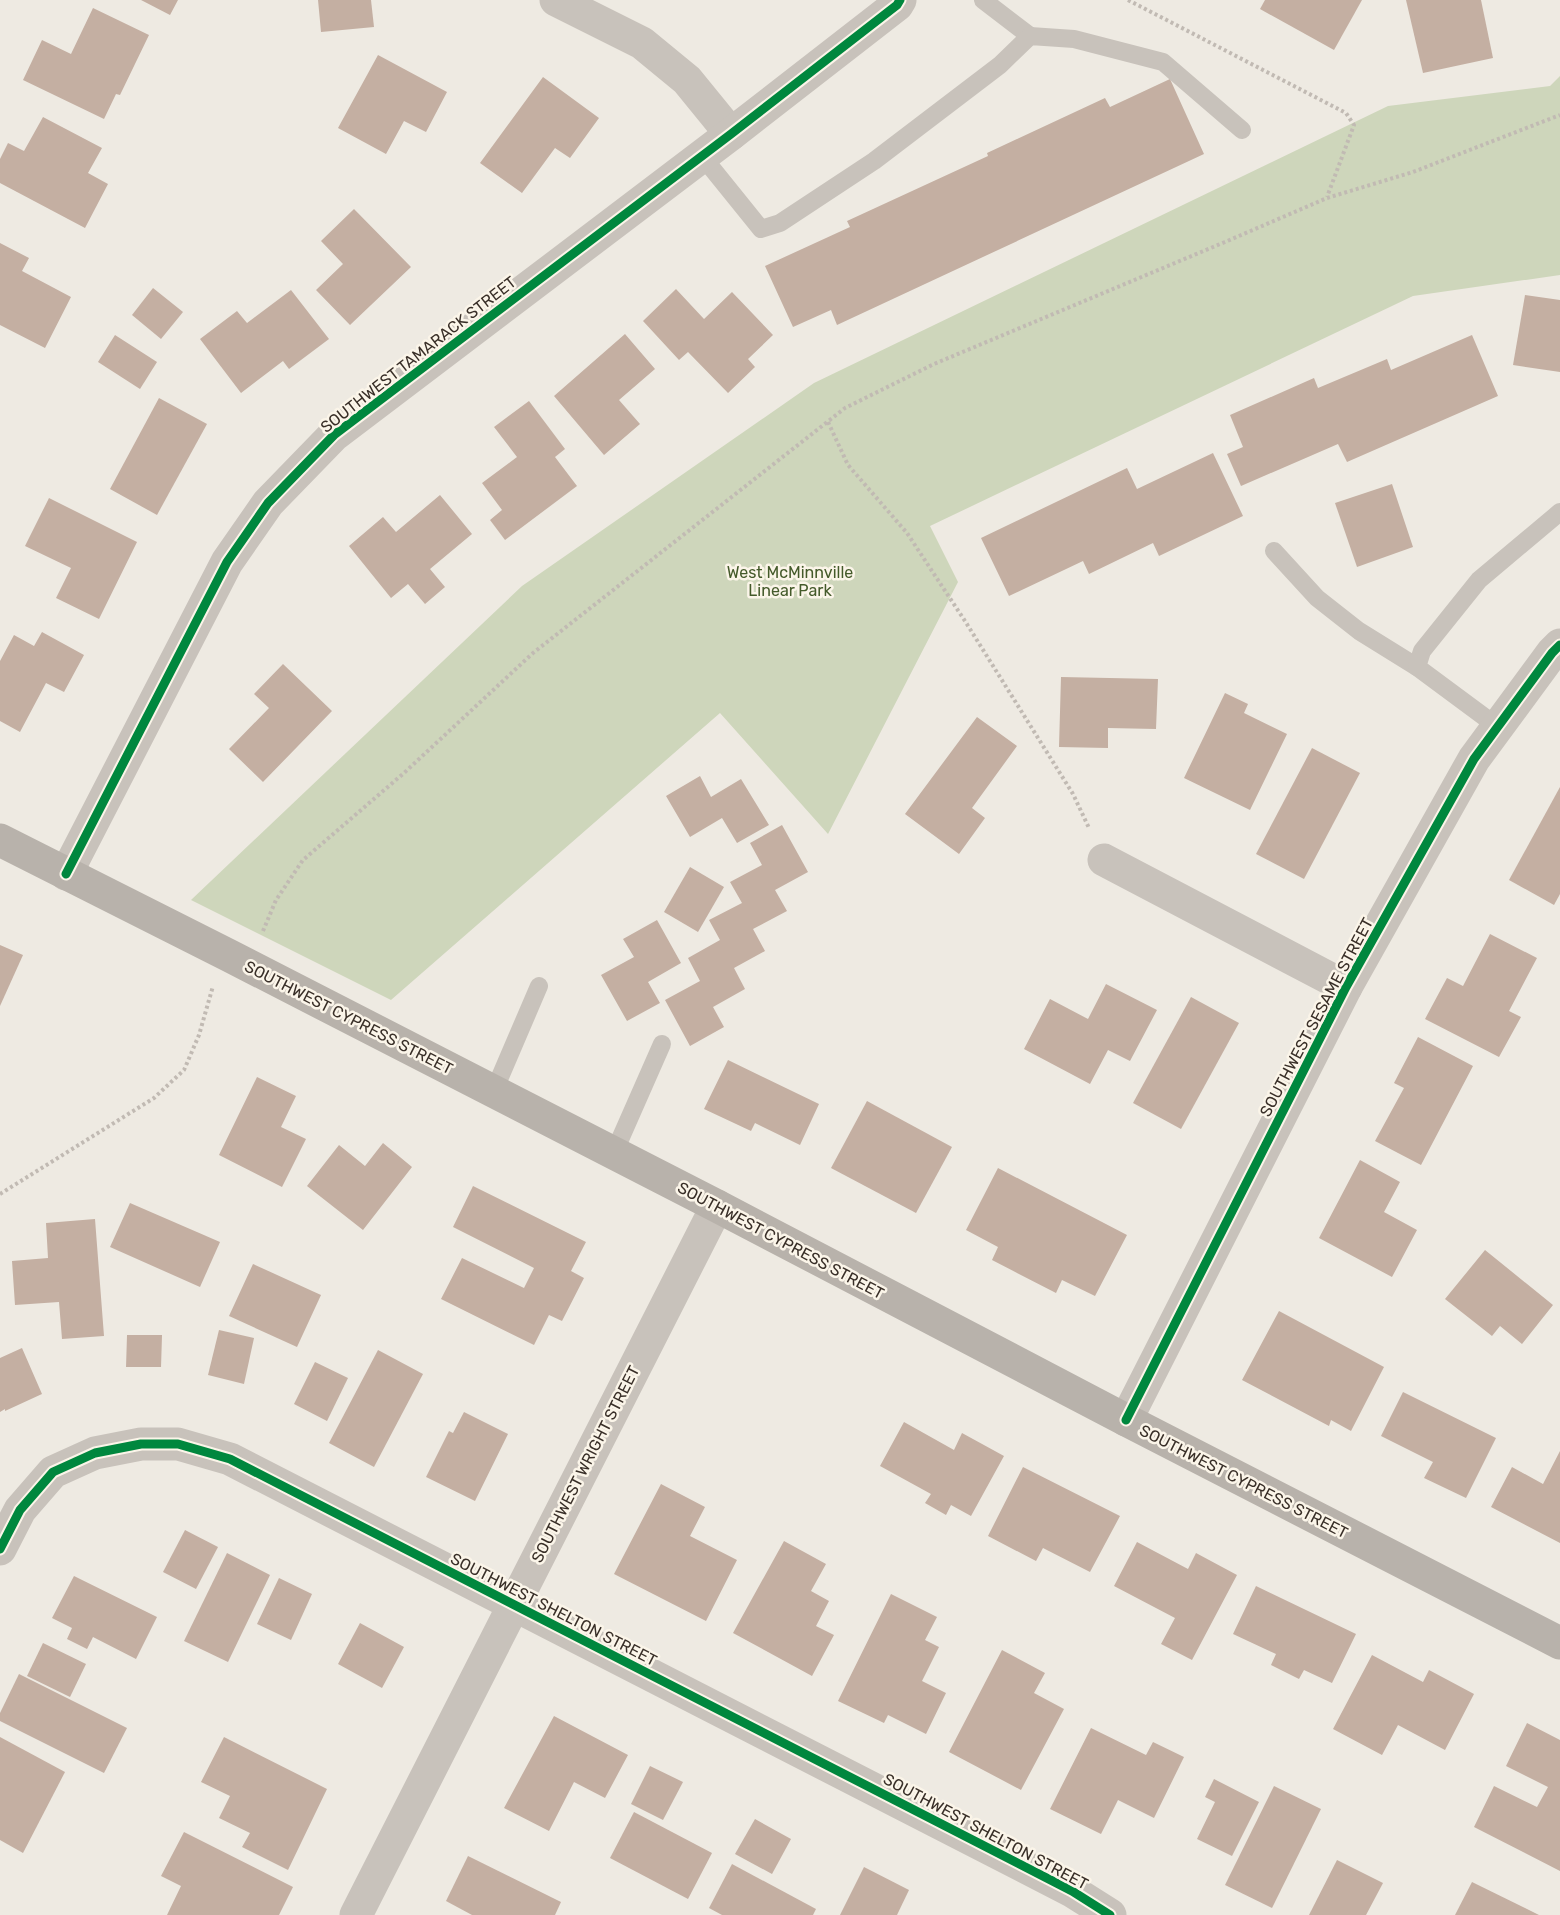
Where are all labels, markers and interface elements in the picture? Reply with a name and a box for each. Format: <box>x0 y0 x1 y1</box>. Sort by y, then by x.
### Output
street label: SOUTHWEST TAMARACK STREET <box>317 272 520 437</box>
park label: West McMinnville Linear Park <box>727 563 853 600</box>
street label: SOUTHWEST SESAME STREET <box>1256 915 1377 1120</box>
street label: SOUTHWEST CYPRESS STREET <box>242 957 456 1078</box>
street label: SOUTHWEST CYPRESS STREET <box>674 1178 887 1303</box>
street label: SOUTHWEST WRIGHT STREET <box>527 1363 644 1566</box>
street label: SOUTHWEST CYPRESS STREET <box>1137 1421 1351 1542</box>
street label: SOUTHWEST SHELTON STREET <box>447 1549 660 1670</box>
street label: SOUTHWEST SHELTON STREET <box>880 1769 1091 1894</box>

